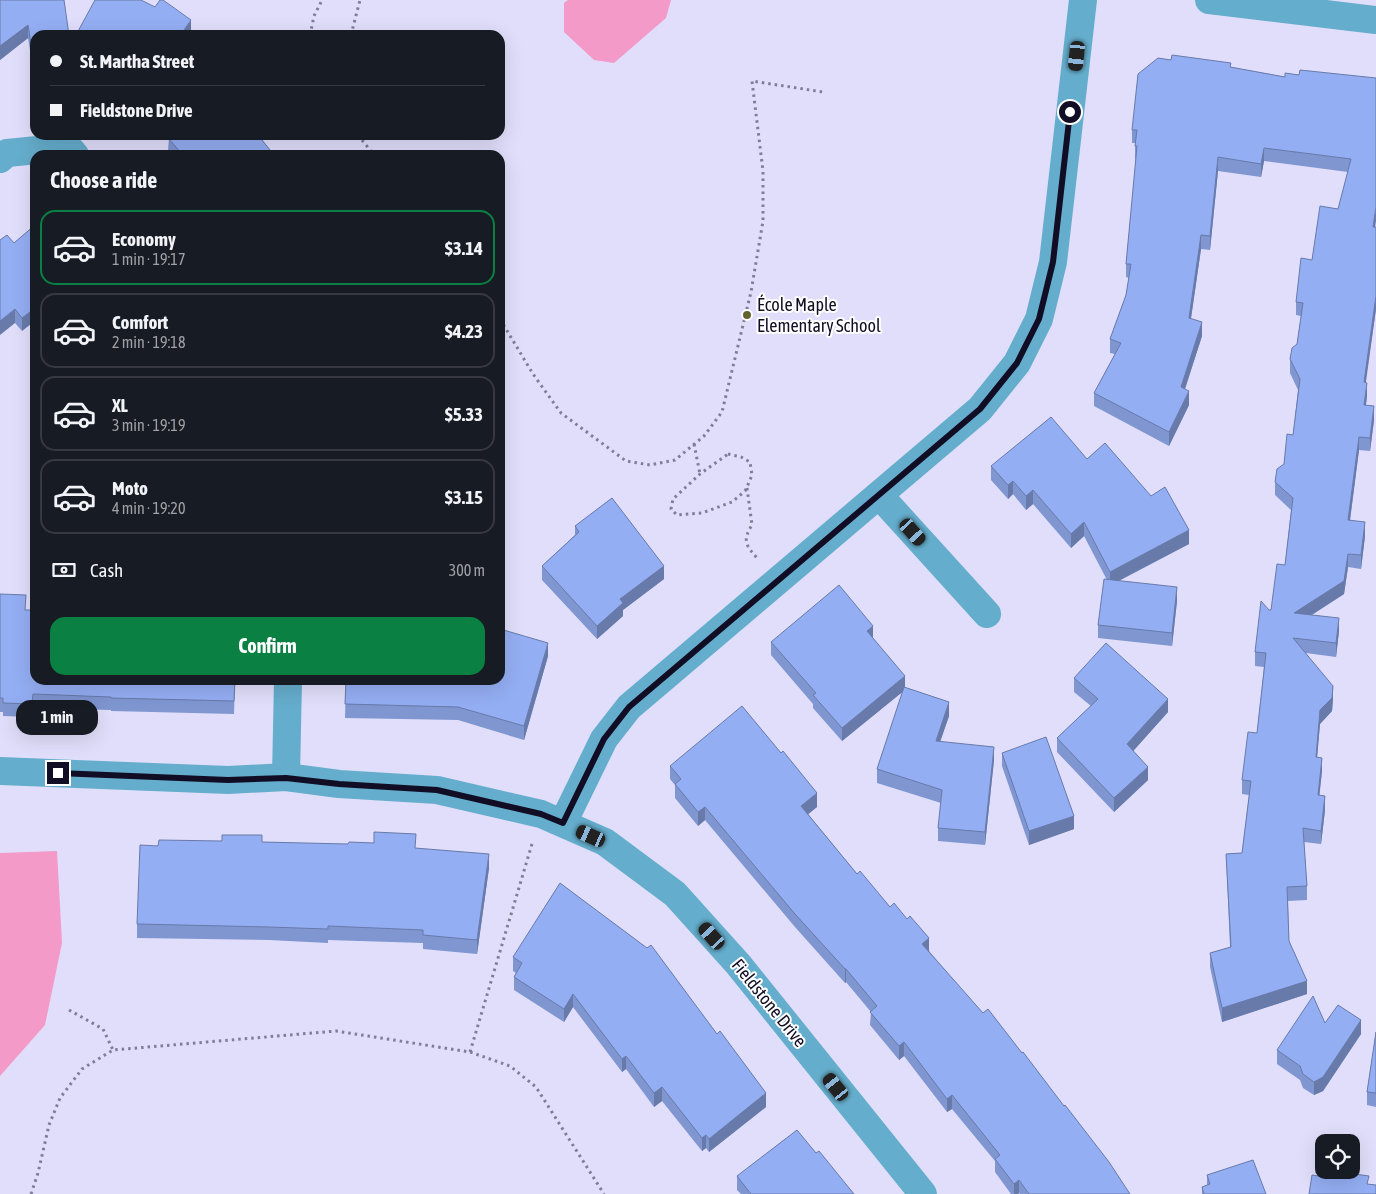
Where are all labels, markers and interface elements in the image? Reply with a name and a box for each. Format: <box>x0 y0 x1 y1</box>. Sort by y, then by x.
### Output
car <box>1067 40 1086 72</box>
text: St. Martha Street <box>80 50 194 72</box>
text: Fieldstone Drive <box>80 99 193 121</box>
route start <box>1059 101 1081 123</box>
text: Choose a ride <box>50 167 157 193</box>
icon: car <box>52 225 97 270</box>
text: Economy <box>112 228 176 250</box>
text: $3.14 <box>445 237 483 259</box>
text: 1 min · 19:17 <box>112 250 185 268</box>
place label: École Maple Elementary School <box>757 294 881 336</box>
icon: car <box>52 308 97 353</box>
marker: École Maple Elementary School <box>741 309 753 321</box>
text: Comfort <box>112 311 168 333</box>
text: $4.23 <box>445 320 483 342</box>
text: 2 min · 19:18 <box>112 333 185 351</box>
icon: car <box>52 391 97 436</box>
text: XL <box>112 394 128 416</box>
text: $5.33 <box>445 403 483 425</box>
text: 3 min · 19:19 <box>112 416 185 434</box>
icon: car <box>52 474 97 519</box>
text: Moto <box>112 477 148 499</box>
text: $3.15 <box>445 486 483 508</box>
text: 4 min · 19:20 <box>112 499 185 517</box>
car <box>897 516 928 548</box>
icon: cash <box>50 556 78 584</box>
text: Cash <box>90 559 123 581</box>
text: 300 m <box>449 561 485 579</box>
button: Confirm <box>50 617 485 675</box>
callout: 1 min <box>17 700 99 736</box>
text: 1 min <box>41 708 73 726</box>
route end <box>47 762 69 784</box>
car <box>574 823 607 849</box>
car <box>696 920 727 952</box>
street label: Fieldstone Drive <box>728 955 811 1051</box>
car <box>820 1071 851 1103</box>
map controls <box>1315 1134 1360 1179</box>
button: locate <box>1315 1134 1360 1179</box>

